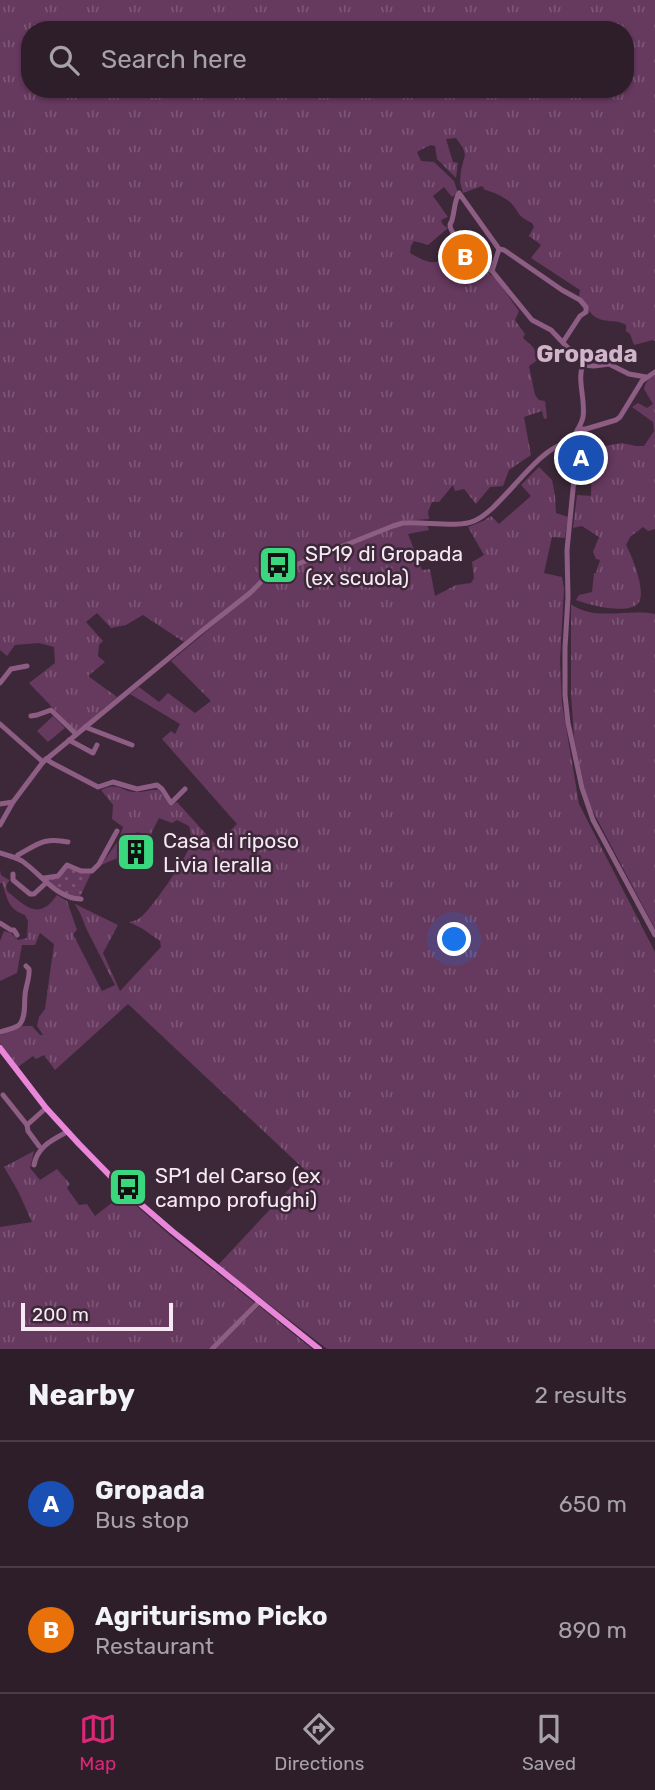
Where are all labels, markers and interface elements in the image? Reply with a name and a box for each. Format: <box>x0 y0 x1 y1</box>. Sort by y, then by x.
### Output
search box <box>21 21 634 98</box>
icon: search <box>45 41 83 79</box>
text: Search here <box>101 44 247 75</box>
pin: B <box>442 231 488 283</box>
district label: Gropada <box>536 340 638 368</box>
pin: A <box>558 432 604 484</box>
place label: SP19 di Gropada (ex scuola) <box>305 541 463 590</box>
bus stop icon: SP19 di Gropada (ex scuola) <box>257 544 299 586</box>
place label: Casa di riposo Livia Ieralla <box>163 828 299 877</box>
building icon: Casa di riposo Livia Ieralla <box>115 831 157 873</box>
your location <box>437 922 471 956</box>
place label: SP1 del Carso (ex campo profughi) <box>155 1163 321 1212</box>
bus stop icon: SP1 del Carso (ex campo profughi) <box>107 1166 149 1208</box>
scale bar <box>21 1300 173 1332</box>
text: 200 m <box>32 1303 89 1326</box>
text: Nearby <box>28 1377 135 1413</box>
text: 2 results <box>535 1381 627 1409</box>
text: Gropada <box>95 1475 205 1506</box>
text: A <box>43 1490 59 1518</box>
text: 650 m <box>559 1490 627 1518</box>
text: Bus stop <box>95 1506 189 1534</box>
text: Agriturismo Picko <box>95 1601 328 1632</box>
text: B <box>43 1616 59 1644</box>
text: 890 m <box>558 1616 627 1644</box>
text: Restaurant <box>95 1632 214 1660</box>
tab: Map <box>79 1710 117 1775</box>
tab: Directions <box>274 1710 364 1775</box>
tab: Saved <box>522 1710 576 1775</box>

